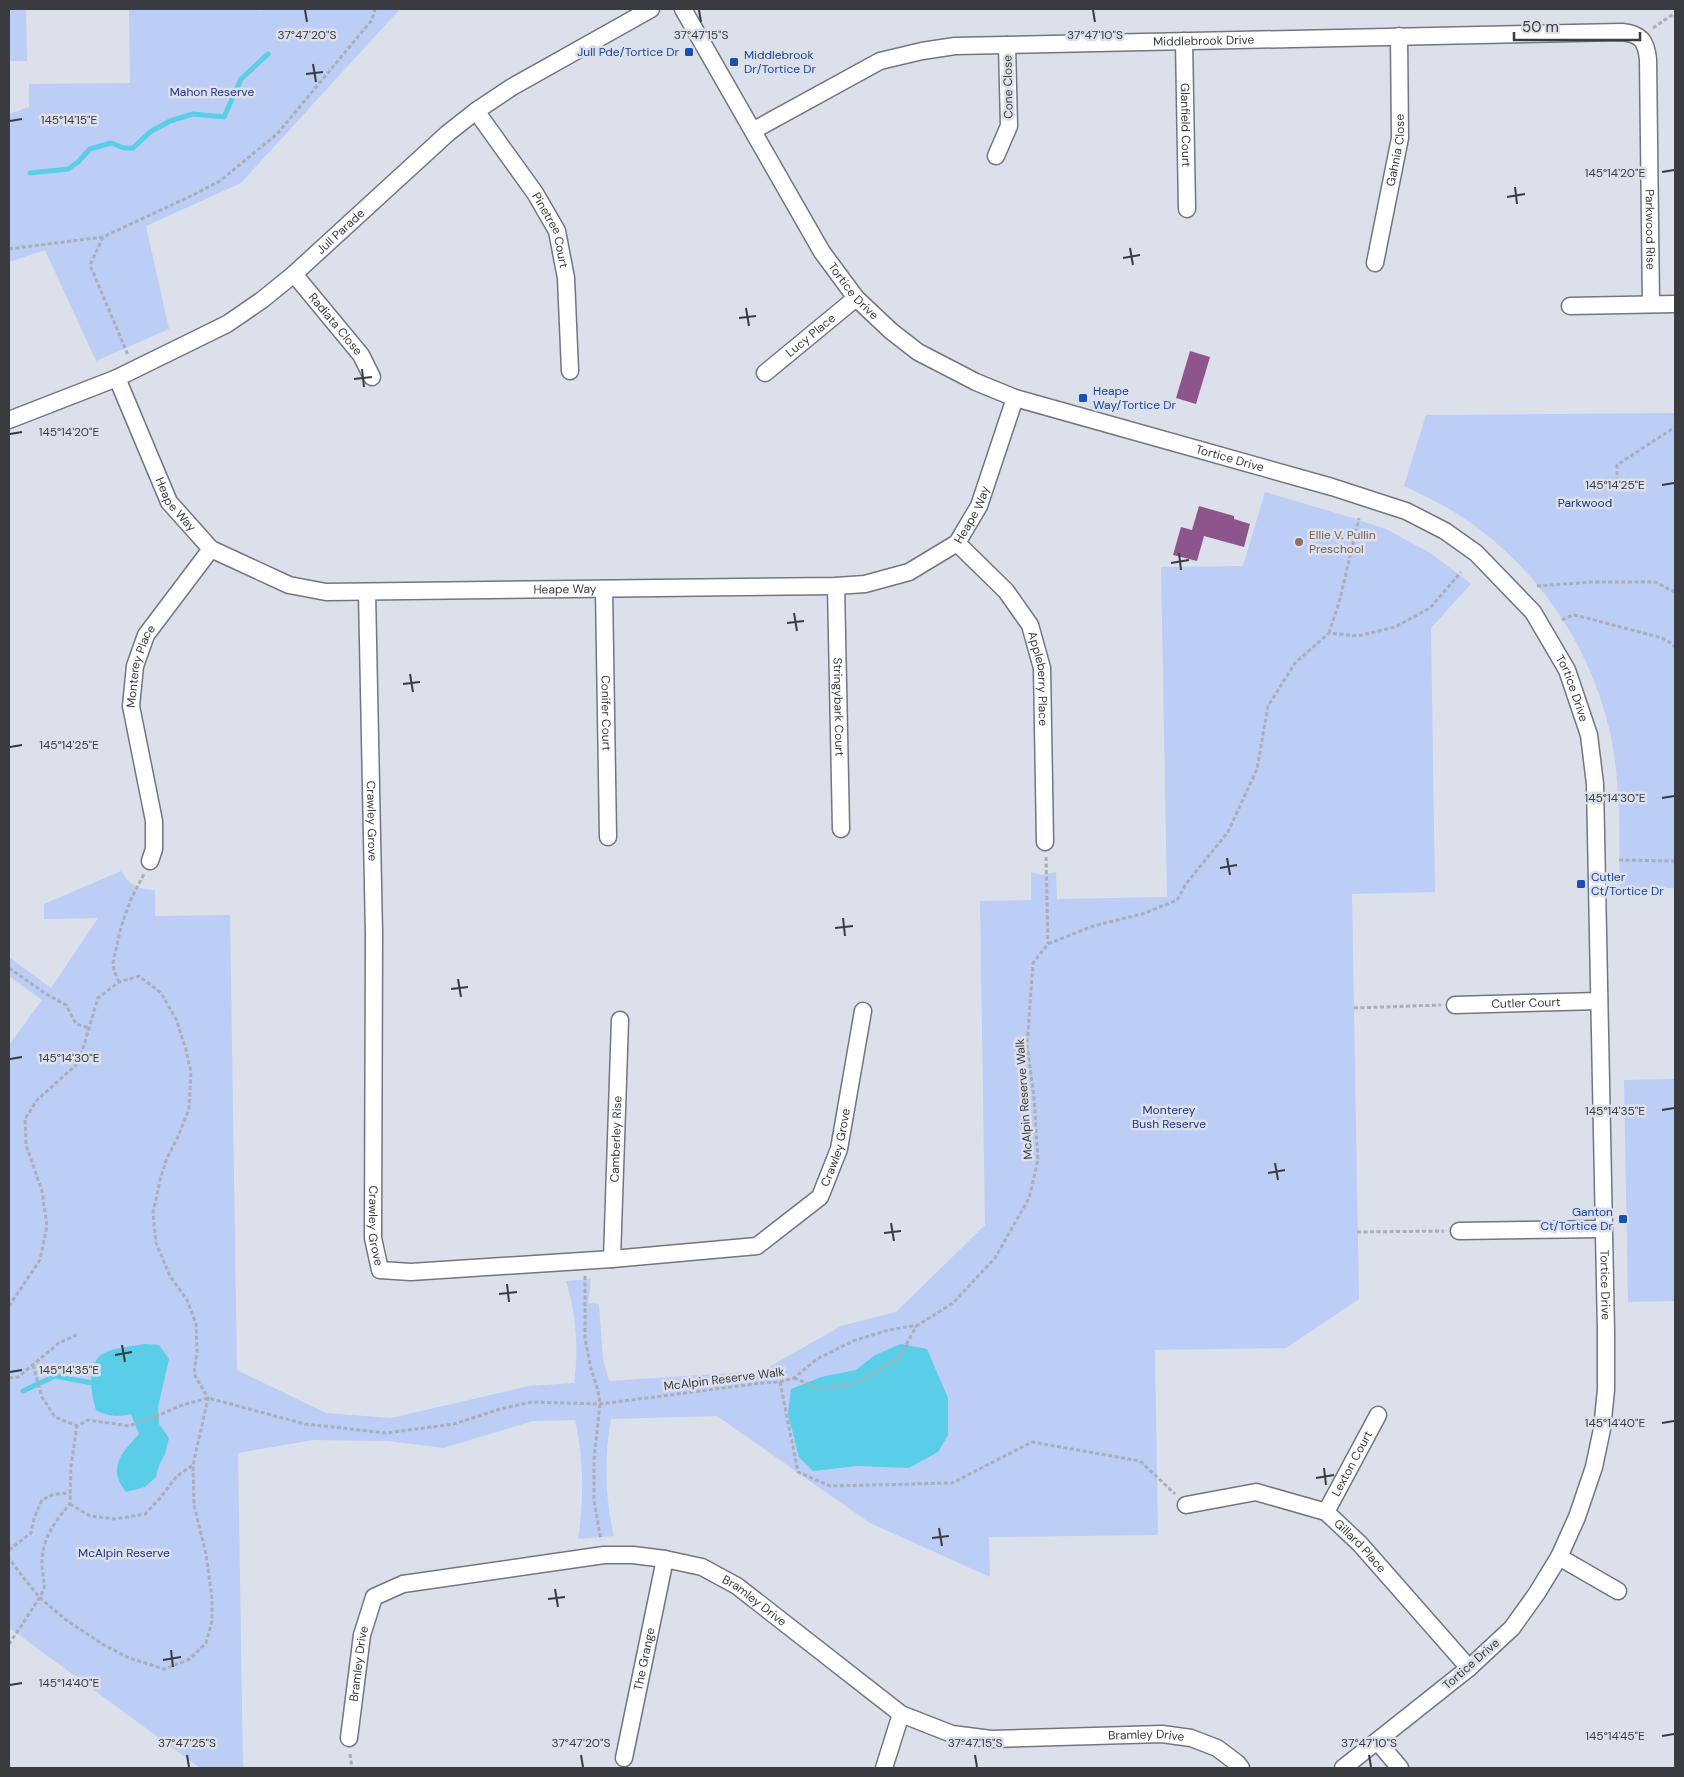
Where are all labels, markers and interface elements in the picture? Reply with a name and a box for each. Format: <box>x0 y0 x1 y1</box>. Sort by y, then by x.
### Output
scale bar <box>1514 10 1640 42</box>
text: 50 m <box>1522 17 1559 37</box>
text: 37°47'20"S <box>278 27 336 43</box>
text: 37°47'15"S <box>674 27 728 43</box>
text: 37°47'10"S <box>1067 27 1123 43</box>
street label: Middlebrook Drive <box>1153 32 1255 50</box>
place label: Jull Pde/Tortice Dr <box>577 44 680 60</box>
marker: Jull Pde/Tortice Dr <box>683 46 695 58</box>
place label: Middlebrook Dr/Tortice Dr <box>744 47 817 77</box>
street label: Cone Close <box>999 55 1017 119</box>
marker: Middlebrook Dr/Tortice Dr <box>728 56 740 68</box>
street label: Glanfield Court <box>1177 83 1194 167</box>
park label: Mahon Reserve <box>170 84 254 100</box>
text: 145°14'15"E <box>41 112 97 128</box>
street label: Gahnia Close <box>1383 114 1408 188</box>
text: 145°14'20"E <box>1585 165 1646 181</box>
street label: Pinetree Court <box>528 189 572 270</box>
street label: Parkwood Rise <box>1642 189 1659 270</box>
street label: Jull Parade <box>313 205 368 258</box>
street label: Tortice Drive <box>824 259 882 323</box>
street label: Radiata Close <box>305 290 366 359</box>
street label: Lucy Place <box>782 310 839 361</box>
place label: Heape Way/Tortice Dr <box>1093 383 1176 413</box>
marker: Heape Way/Tortice Dr <box>1077 392 1089 404</box>
text: 145°14'20"E <box>39 424 100 440</box>
street label: Tortice Drive <box>1194 441 1266 476</box>
street label: Heape Way <box>152 475 200 535</box>
text: 145°14'25"E <box>1585 477 1645 493</box>
street label: Heape Way <box>950 484 993 547</box>
park label: Parkwood <box>1558 495 1612 511</box>
place label: Ellie V. Pullin Preschool <box>1309 527 1376 557</box>
marker: Ellie V. Pullin Preschool <box>1293 536 1305 548</box>
street label: Heape Way <box>533 581 597 598</box>
street label: Monterey Place <box>123 621 159 709</box>
street label: Appleberry Place <box>1024 630 1051 726</box>
street label: Tortice Drive <box>1552 652 1592 724</box>
street label: Stringybark Court <box>829 657 848 757</box>
street label: Conifer Court <box>597 675 615 751</box>
text: 145°14'25"E <box>39 737 99 753</box>
street label: Crawley Grove <box>363 780 381 862</box>
text: 145°14'30"E <box>1585 790 1646 806</box>
place label: Cutler Ct/Tortice Dr <box>1591 869 1664 899</box>
marker: Cutler Ct/Tortice Dr <box>1575 878 1587 890</box>
street label: Cutler Court <box>1491 994 1561 1012</box>
street label: McAlpin Reserve Walk <box>1012 1038 1036 1160</box>
text: 145°14'30"E <box>39 1050 100 1066</box>
street label: Camberley Rise <box>607 1095 625 1183</box>
park label: Monterey Bush Reserve <box>1132 1102 1206 1132</box>
text: 145°14'35"E <box>1585 1103 1645 1119</box>
street label: Crawley Grove <box>817 1107 854 1189</box>
street label: Crawley Grove <box>365 1185 387 1268</box>
place label: Ganton Ct/Tortice Dr <box>1540 1204 1614 1234</box>
marker: Ganton Ct/Tortice Dr <box>1617 1213 1629 1225</box>
street label: Tortice Drive <box>1596 1250 1614 1320</box>
text: 145°14'35"E <box>39 1362 99 1378</box>
street label: McAlpin Reserve Walk <box>663 1364 785 1394</box>
text: 145°14'40"E <box>1585 1415 1645 1431</box>
street label: Lexton Court <box>1328 1428 1376 1499</box>
street label: Gillard Place <box>1330 1516 1390 1576</box>
park label: McAlpin Reserve <box>78 1545 170 1561</box>
street label: Bramley Drive <box>719 1571 790 1630</box>
street label: Bramley Drive <box>346 1623 373 1703</box>
street label: The Grange <box>630 1626 659 1692</box>
street label: Tortice Drive <box>1439 1635 1503 1693</box>
text: 145°14'40"E <box>39 1675 99 1691</box>
street label: Bramley Drive <box>1108 1726 1186 1745</box>
text: 145°14'45"E <box>1585 1728 1645 1744</box>
text: 37°47'25"S <box>158 1735 216 1751</box>
text: 37°47'20"S <box>552 1735 610 1751</box>
text: 37°47'15"S <box>948 1735 1002 1751</box>
text: 37°47'10"S <box>1341 1735 1397 1751</box>

